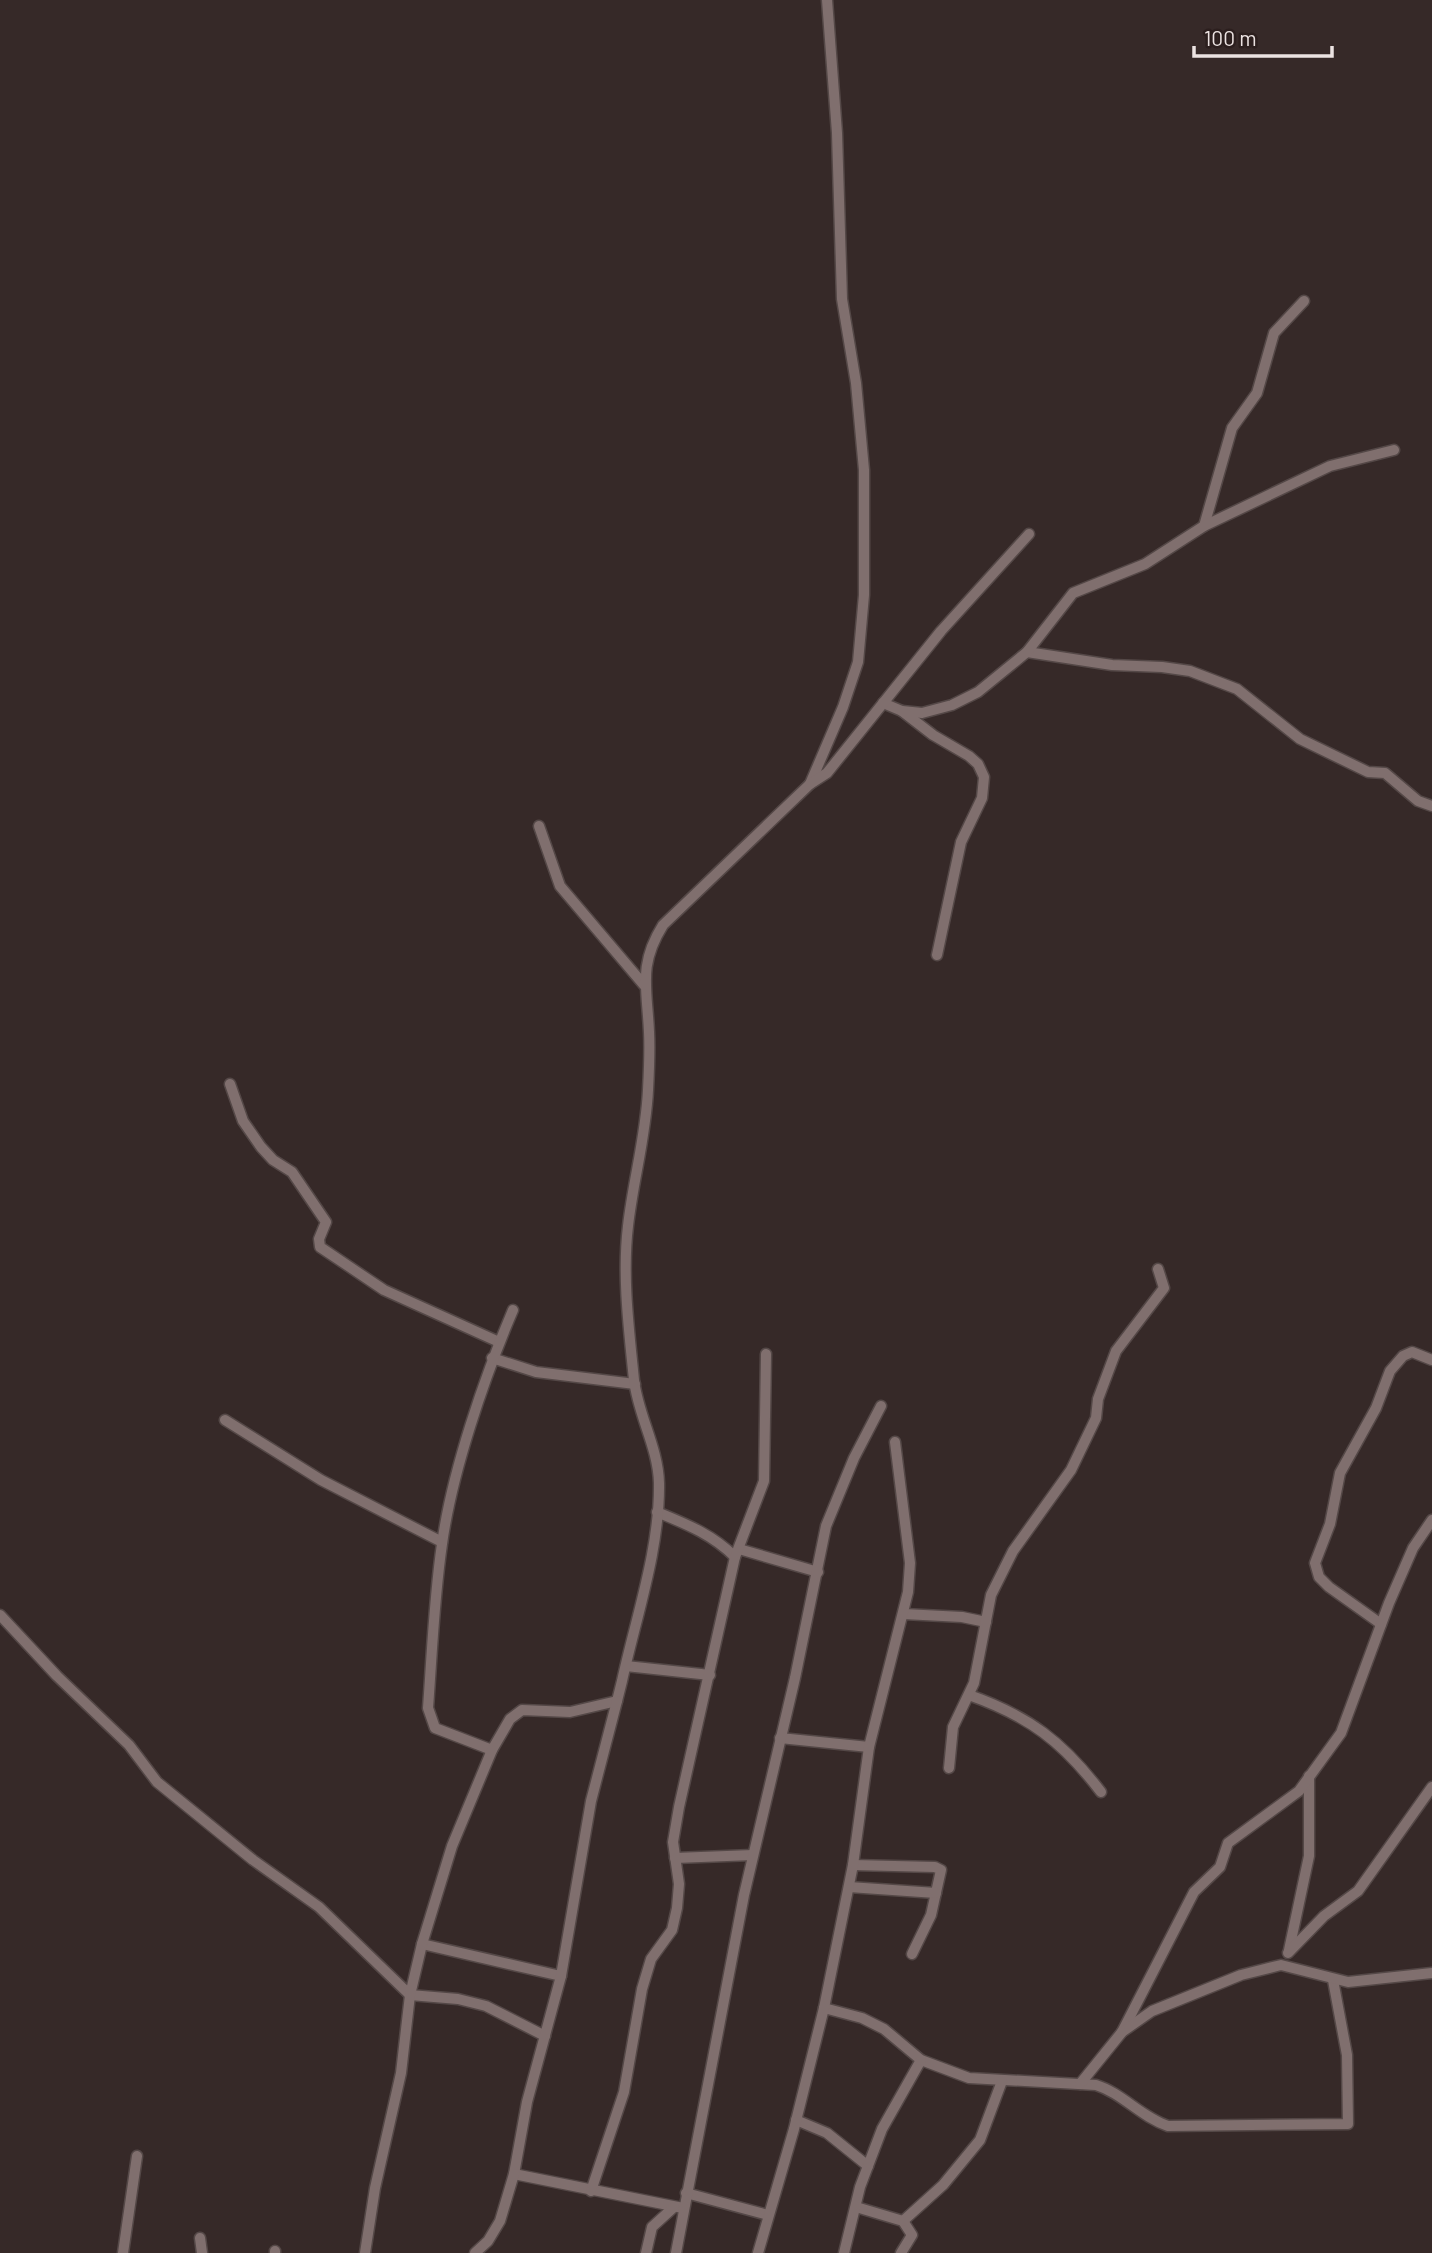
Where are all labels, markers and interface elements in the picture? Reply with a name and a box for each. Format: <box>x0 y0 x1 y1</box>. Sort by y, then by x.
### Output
scale bar <box>1194 14 1332 58</box>
text: 100 m <box>1204 25 1257 50</box>

